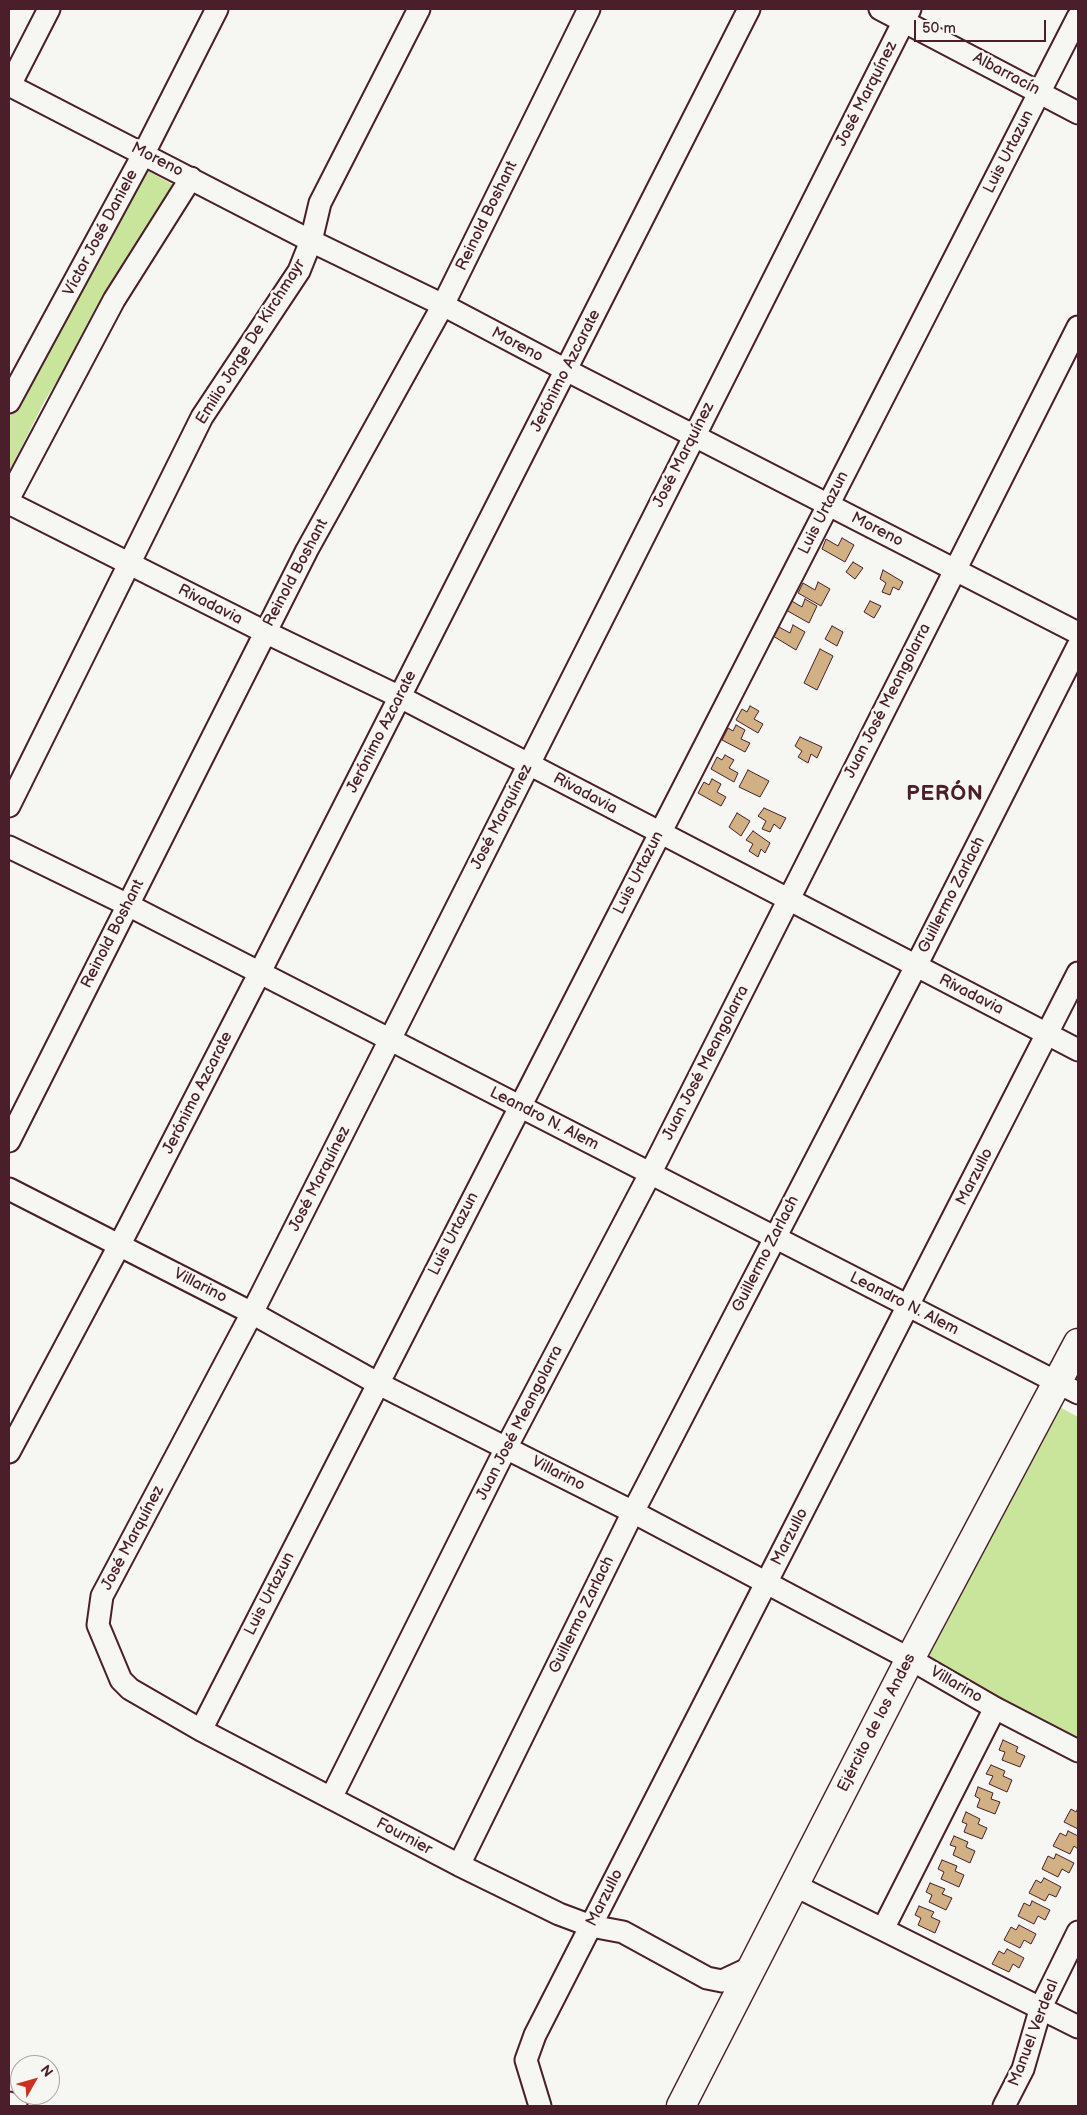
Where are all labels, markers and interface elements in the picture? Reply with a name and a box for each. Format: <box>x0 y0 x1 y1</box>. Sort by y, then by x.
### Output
scale bar <box>917 10 1050 42</box>
text: 50 m <box>922 19 956 38</box>
street label: José Marquínez <box>832 38 902 150</box>
street label: Albarracín <box>969 48 1043 100</box>
street label: Luis Urtazun <box>980 107 1038 197</box>
street label: Moreno <box>128 139 186 181</box>
street label: Reinold Boshant <box>452 158 522 274</box>
street label: Víctor José Daniele <box>60 166 142 300</box>
street label: Emilio Jorge De Kirchmayr <box>192 256 310 428</box>
street label: Jerónimo Azcarate <box>527 307 605 435</box>
street label: Moreno <box>488 323 546 367</box>
street label: José Marquínez <box>649 399 719 511</box>
street label: Luis Urtazun <box>795 468 853 558</box>
street label: Moreno <box>848 509 906 551</box>
street label: Reinold Boshant <box>259 516 333 630</box>
street label: Rivadavia <box>175 581 245 629</box>
street label: Juan José Meangolarra <box>841 620 935 782</box>
street label: Jerónimo Azcarate <box>343 668 421 796</box>
street label: José Marquínez <box>467 761 537 873</box>
street label: Rivadavia <box>550 769 620 819</box>
district label: PERÓN <box>906 782 984 808</box>
street label: Luis Urtazun <box>610 828 668 918</box>
street label: Guillermo Zarlach <box>914 834 990 956</box>
street label: Reinold Boshant <box>77 876 149 992</box>
street label: Rivadavia <box>936 971 1006 1019</box>
street label: Juan José Meangolarra <box>659 982 753 1144</box>
street label: Jerónimo Azcarate <box>159 1029 237 1157</box>
street label: Leandro N. Alem <box>486 1083 602 1155</box>
street label: José Marquínez <box>285 1123 355 1235</box>
street label: Marzullo <box>952 1145 998 1209</box>
street label: Luis Urtazun <box>425 1189 483 1279</box>
street label: Guillermo Zarlach <box>728 1193 804 1315</box>
street label: Villarino <box>170 1264 230 1308</box>
street label: Leandro N. Alem <box>846 1268 962 1340</box>
street label: Juan José Meangolarra <box>473 1342 567 1504</box>
street label: Villarino <box>528 1452 588 1496</box>
street label: José Marquínez <box>97 1482 169 1594</box>
street label: Marzullo <box>767 1505 813 1569</box>
street label: Luis Urtazun <box>241 1549 299 1639</box>
street label: Guillermo Zarlach <box>545 1553 619 1677</box>
street label: Ejército de los Andes <box>834 1651 920 1795</box>
street label: Villarino <box>926 1662 986 1708</box>
street label: Fournier <box>373 1814 435 1860</box>
street label: Marzullo <box>582 1866 628 1930</box>
street label: Manuel Verdeal <box>1005 1977 1063 2089</box>
north arrow <box>10 2055 60 2105</box>
text: N <box>36 2062 56 2080</box>

